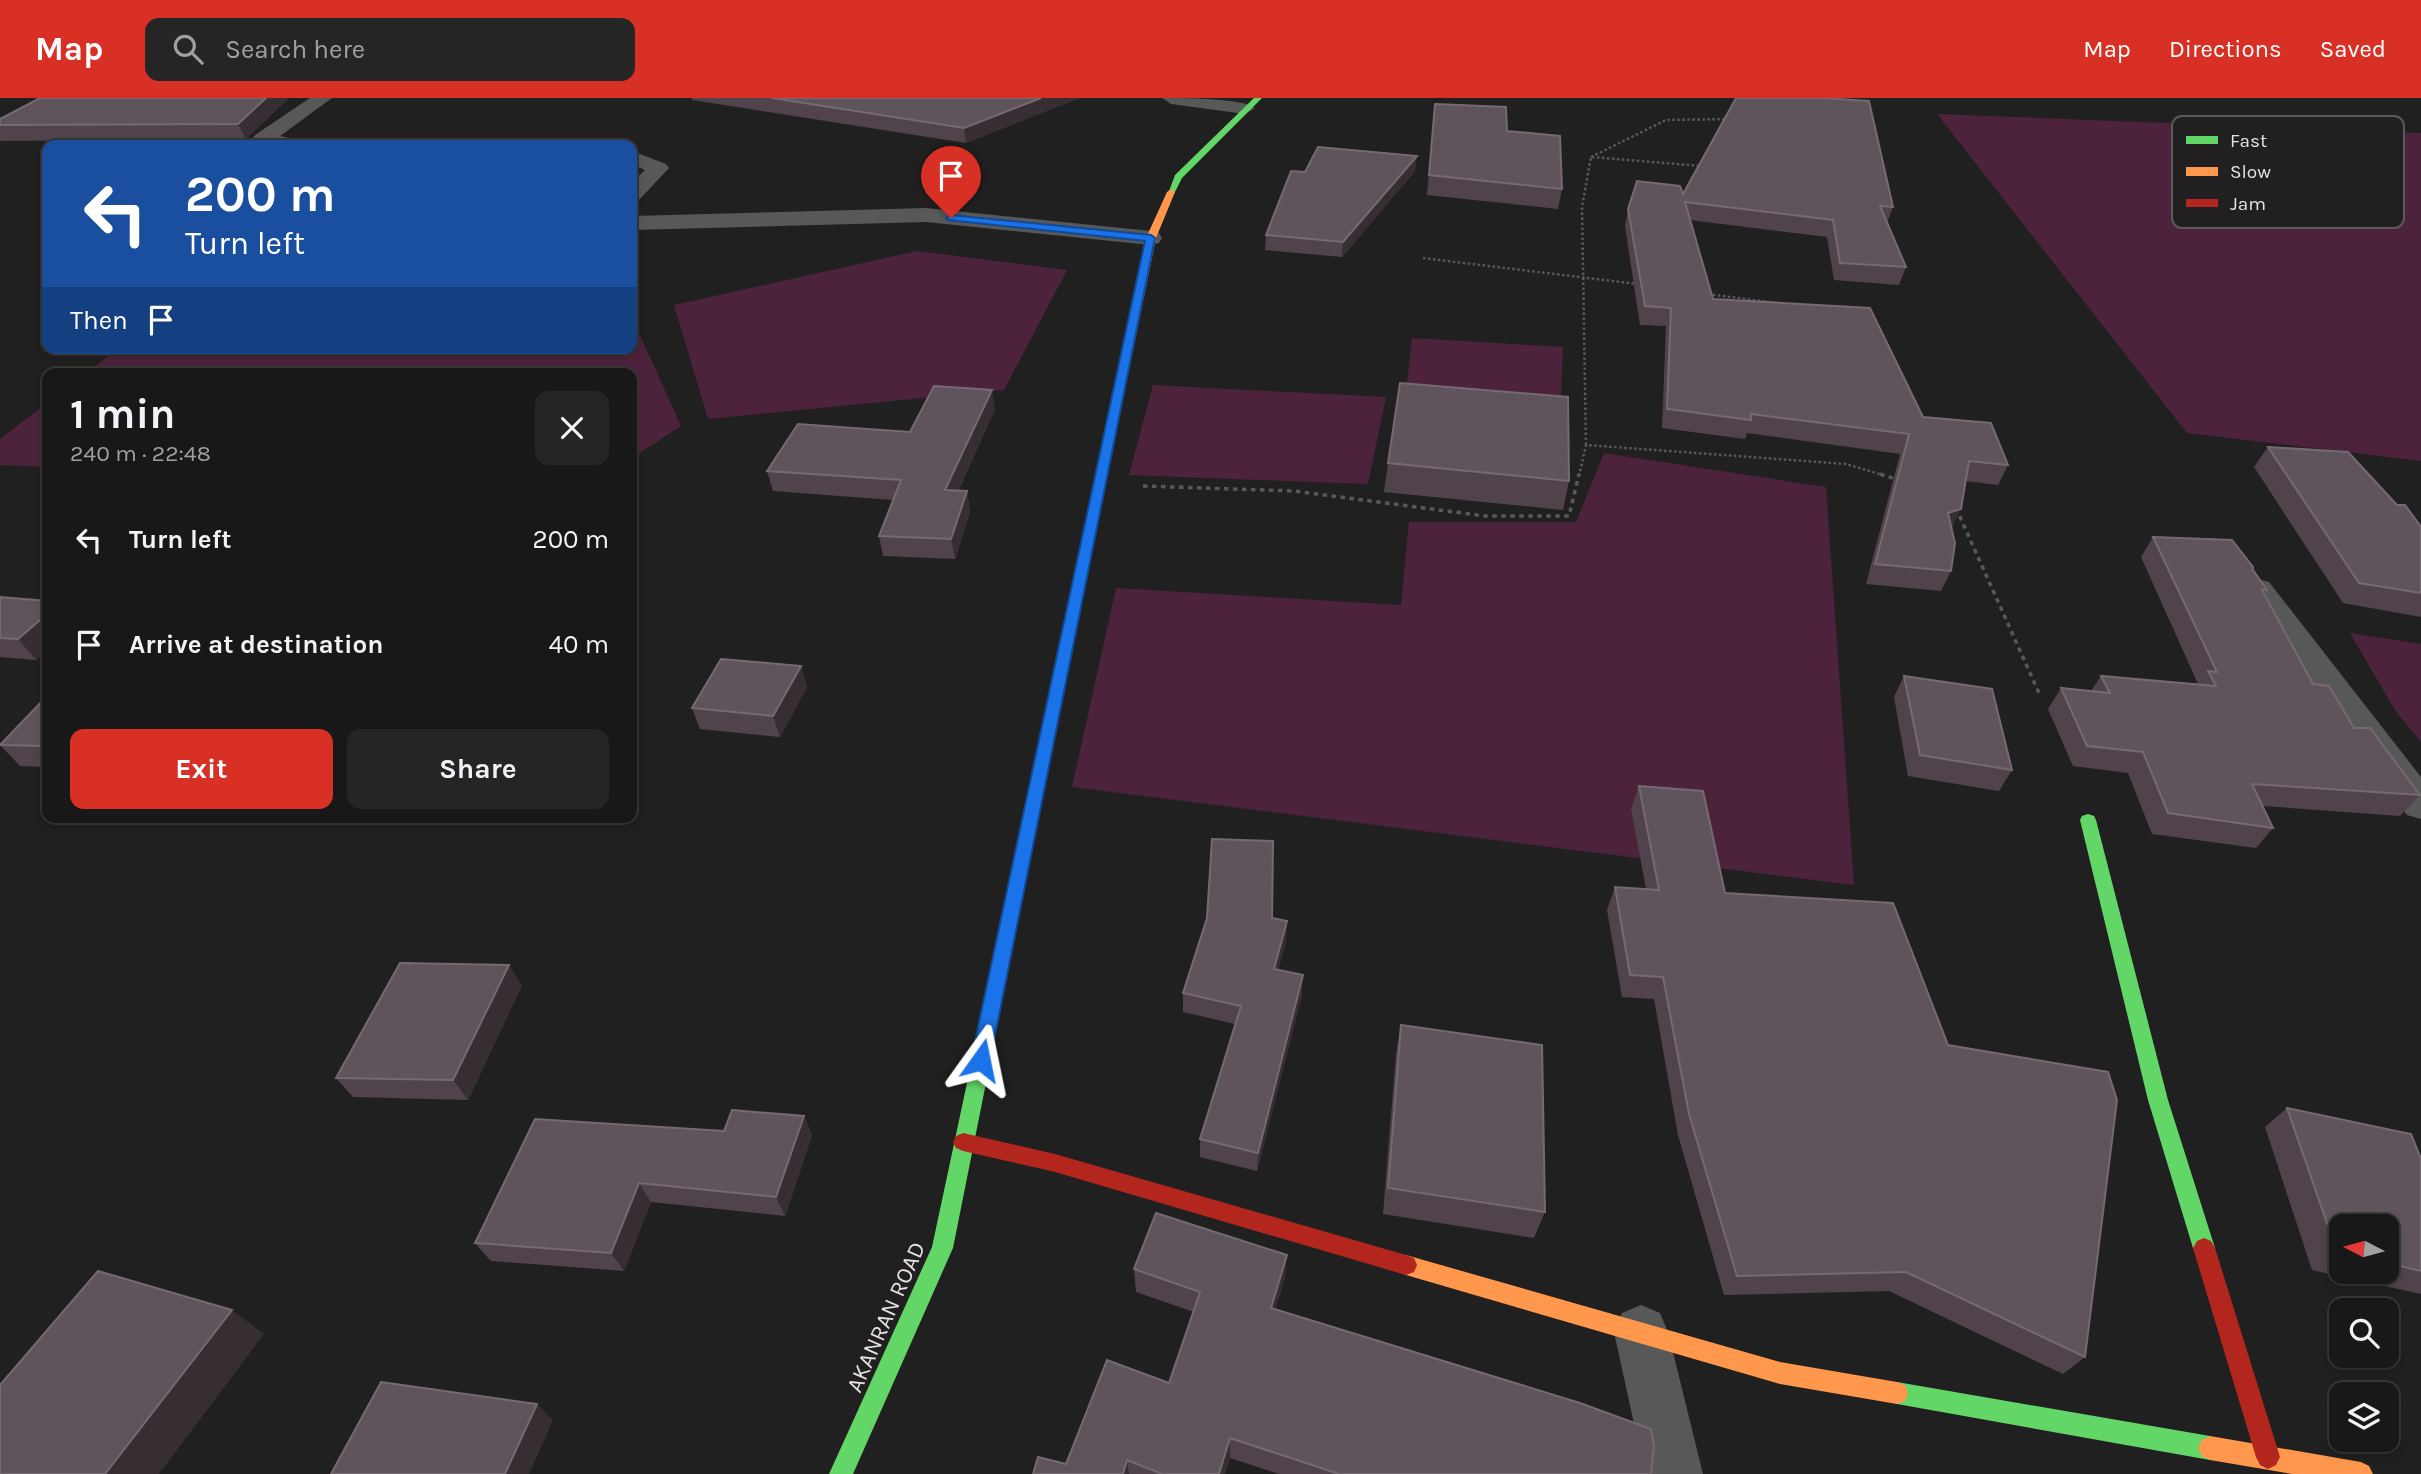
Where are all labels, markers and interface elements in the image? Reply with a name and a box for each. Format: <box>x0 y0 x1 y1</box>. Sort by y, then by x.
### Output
search box <box>145 18 635 81</box>
text: Map <box>35 30 103 68</box>
icon: search <box>169 30 207 68</box>
text: Search here <box>225 34 365 65</box>
text: Map <box>2083 35 2131 63</box>
text: Directions <box>2169 35 2282 63</box>
text: Saved <box>2320 35 2386 63</box>
legend <box>2172 116 2404 228</box>
text: Fast <box>2230 130 2267 152</box>
pin <box>921 146 981 218</box>
icon: arrive <box>932 157 970 195</box>
text: Slow <box>2230 161 2271 183</box>
text: 200 m <box>185 166 336 223</box>
icon: left <box>70 168 161 259</box>
text: Jam <box>2230 193 2266 215</box>
text: Turn left <box>185 225 305 262</box>
icon: arrive <box>142 301 180 339</box>
text: Then <box>70 305 128 336</box>
text: 1 min <box>70 389 175 439</box>
button: close <box>535 391 609 465</box>
text: 240 m · 22:48 <box>70 440 211 467</box>
icon: left <box>70 521 108 559</box>
text: Turn left <box>129 524 231 555</box>
text: 200 m <box>533 524 609 555</box>
icon: arrive <box>70 626 108 664</box>
text: Arrive at destination <box>129 629 383 660</box>
text: 40 m <box>549 629 609 660</box>
button: Exit <box>70 729 333 809</box>
button: Share <box>347 729 609 809</box>
position arrow <box>944 1023 1018 1097</box>
north arrow <box>2329 1214 2399 1284</box>
map controls <box>2329 1214 2399 1452</box>
street label: AKANRAN ROAD <box>841 1238 931 1396</box>
button: search <box>2329 1298 2399 1368</box>
button: layers <box>2329 1382 2399 1452</box>

